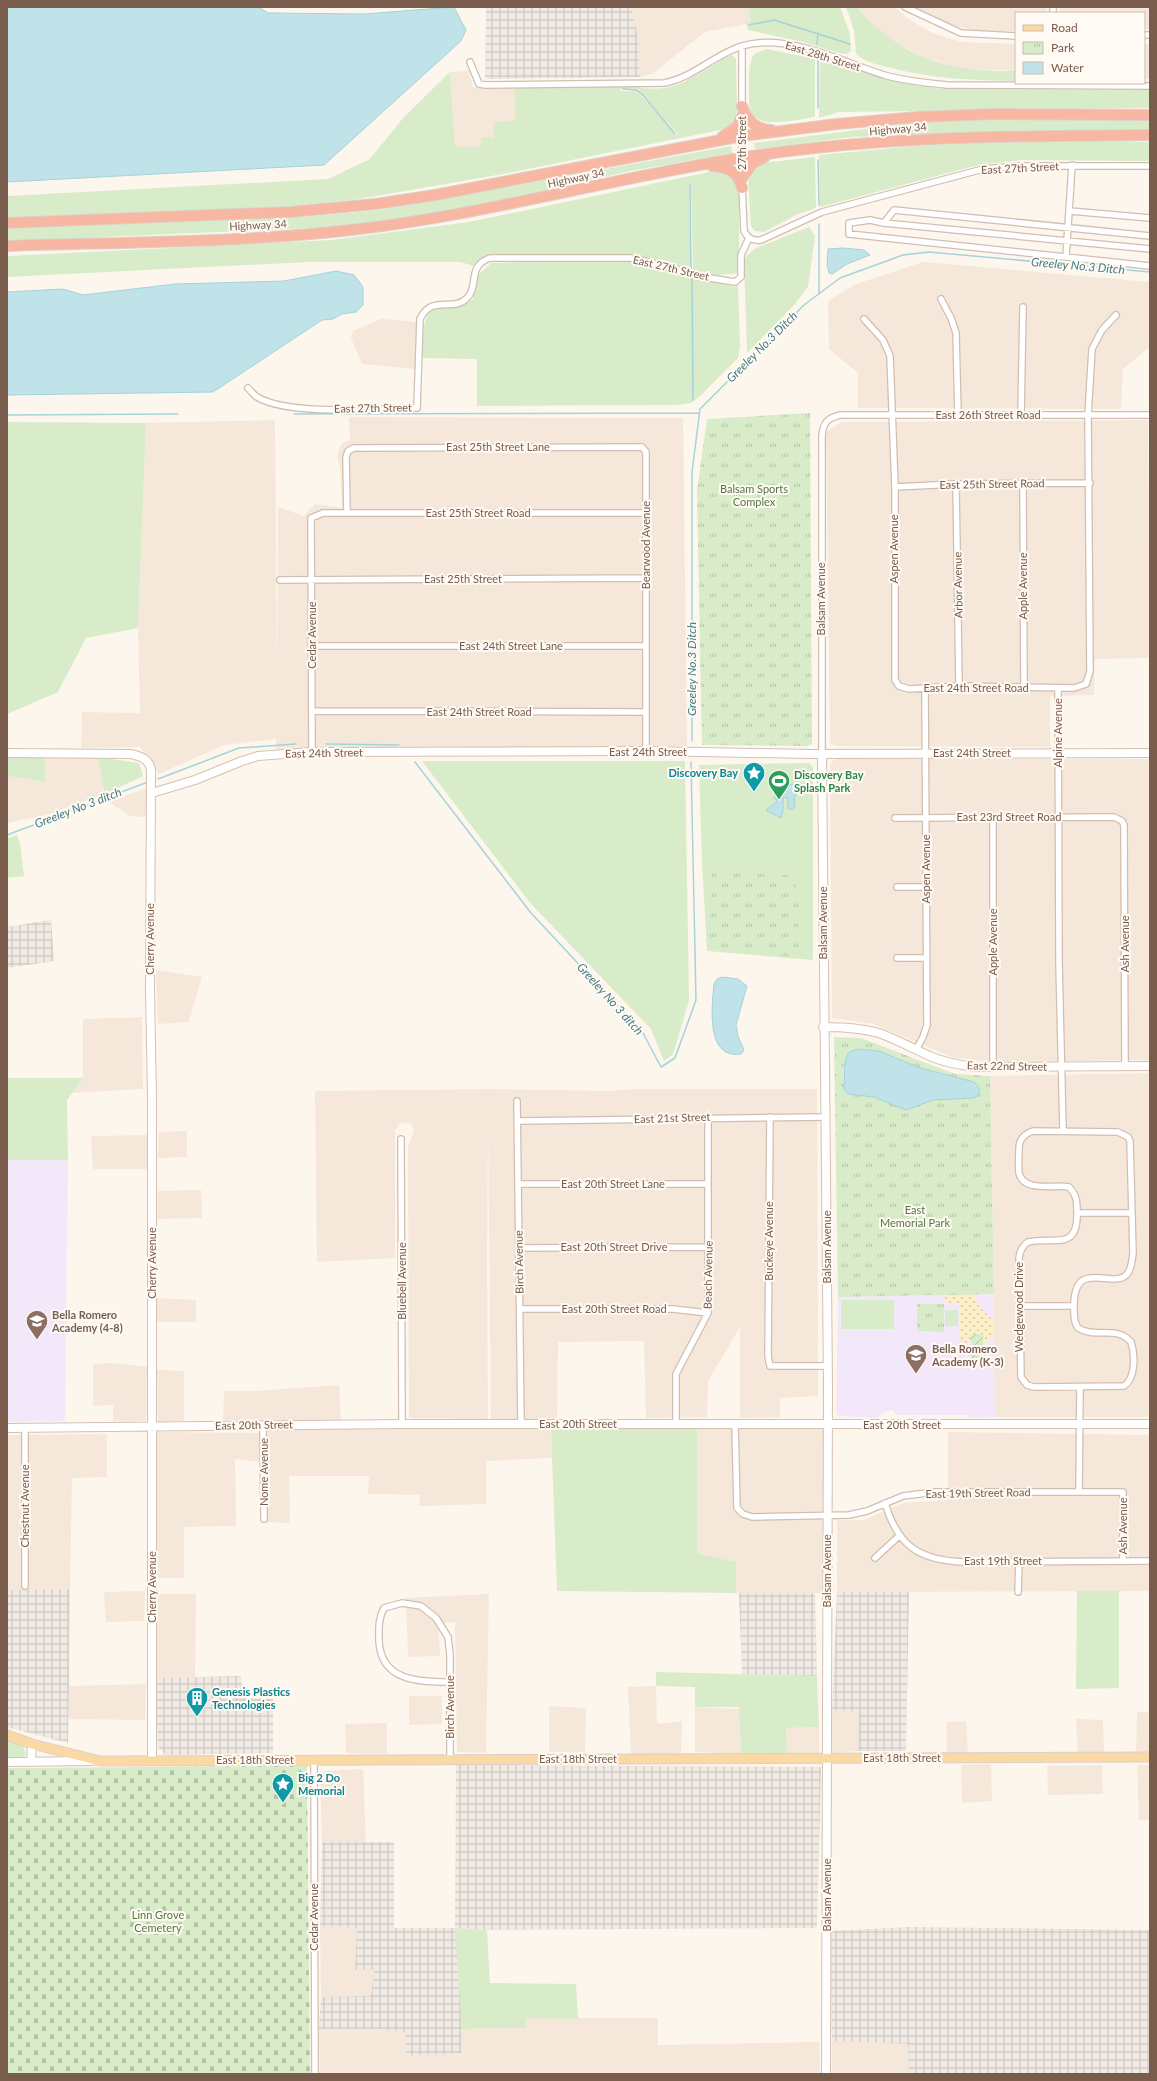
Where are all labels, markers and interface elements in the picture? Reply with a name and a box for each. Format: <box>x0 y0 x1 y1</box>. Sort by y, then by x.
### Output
legend <box>1015 12 1145 84</box>
text: Road <box>1051 20 1078 35</box>
street label: East 28th Street <box>784 38 862 73</box>
text: Park <box>1051 40 1075 55</box>
text: Water <box>1051 60 1084 75</box>
street label: 27th Street <box>735 116 748 170</box>
street label: Highway 34 <box>869 119 928 137</box>
street label: East 27th Street <box>981 159 1059 176</box>
street label: Highway 34 <box>546 165 606 190</box>
street label: Highway 34 <box>229 216 288 233</box>
street label: East 27th Street <box>632 252 711 283</box>
water label: Greeley No.3 Ditch <box>1030 254 1126 277</box>
water label: Greeley No.3 Ditch <box>723 308 800 385</box>
street label: East 27th Street <box>334 400 412 415</box>
street label: East 26th Street Road <box>935 408 1041 421</box>
street label: East 25th Street Lane <box>446 440 550 453</box>
street label: East 25th Street Road <box>939 476 1045 491</box>
park label: Balsam Sports Complex <box>720 482 788 508</box>
street label: Bearwood Avenue <box>639 501 652 589</box>
street label: East 25th Street Road <box>425 506 531 519</box>
street label: Aspen Avenue <box>887 514 900 584</box>
street label: Arbor Avenue <box>950 551 965 618</box>
street label: Apple Avenue <box>1016 552 1029 620</box>
street label: Balsam Avenue <box>814 562 827 636</box>
street label: East 25th Street <box>424 572 502 585</box>
street label: Cedar Avenue <box>305 601 318 669</box>
water label: Greeley No.3 Ditch <box>684 622 699 716</box>
street label: East 24th Street Lane <box>459 639 563 652</box>
street label: East 24th Street Road <box>923 681 1029 694</box>
street label: Alpine Avenue <box>1051 698 1064 768</box>
street label: East 24th Street Road <box>426 705 532 718</box>
street label: East 24th Street <box>285 745 363 760</box>
street label: East 24th Street <box>609 745 687 758</box>
street label: East 24th Street <box>933 746 1011 759</box>
place icon: Discovery Bay <box>741 760 767 793</box>
place label: Discovery Bay <box>669 766 738 779</box>
sports icon: Discovery Bay Splash Park <box>766 768 792 801</box>
place label: Discovery Bay Splash Park <box>794 768 864 794</box>
water label: Greeley No 3 ditch <box>32 784 124 831</box>
street label: East 23rd Street Road <box>957 810 1061 823</box>
street label: Aspen Avenue <box>919 834 932 904</box>
street label: Balsam Avenue <box>816 886 829 960</box>
street label: Cherry Avenue <box>143 903 156 975</box>
street label: Apple Avenue <box>986 908 999 976</box>
street label: Ash Avenue <box>1118 915 1131 973</box>
water label: Greeley No 3 ditch <box>574 959 647 1038</box>
street label: East 22nd Street <box>967 1058 1047 1073</box>
street label: East 21st Street <box>634 1110 710 1125</box>
street label: East 20th Street Lane <box>561 1177 665 1190</box>
street label: Buckeye Avenue <box>762 1201 775 1281</box>
park label: East Memorial Park <box>880 1203 950 1229</box>
street label: Balsam Avenue <box>820 1210 833 1284</box>
street label: Cherry Avenue <box>145 1227 158 1299</box>
street label: Birch Avenue <box>511 1230 526 1294</box>
street label: East 20th Street Drive <box>561 1240 668 1253</box>
street label: Beach Avenue <box>700 1240 715 1309</box>
street label: Bluebell Avenue <box>395 1242 408 1320</box>
street label: Wedgewood Drive <box>1012 1262 1025 1352</box>
street label: East 20th Street Road <box>561 1302 667 1315</box>
school or university icon: Bella Romero Academy (4-8) <box>24 1308 50 1341</box>
place label: Bella Romero Academy (4-8) <box>51 1308 123 1334</box>
school or university icon: Bella Romero Academy (K-3) <box>903 1342 929 1375</box>
place label: Bella Romero Academy (K-3) <box>931 1342 1004 1368</box>
street label: East 20th Street <box>215 1417 293 1432</box>
street label: East 20th Street <box>539 1417 617 1430</box>
street label: East 20th Street <box>863 1418 941 1431</box>
street label: Nome Avenue <box>257 1438 270 1506</box>
street label: Chestnut Avenue <box>18 1464 31 1548</box>
street label: East 19th Street Road <box>925 1485 1031 1500</box>
street label: Ash Avenue <box>1116 1497 1129 1555</box>
street label: Balsam Avenue <box>820 1534 833 1608</box>
street label: Cherry Avenue <box>145 1551 158 1623</box>
street label: East 19th Street <box>964 1554 1042 1567</box>
street label: Birch Avenue <box>443 1675 456 1739</box>
building icon: Genesis Plastics Technologies <box>184 1685 210 1718</box>
place label: Genesis Plastics Technologies <box>212 1685 290 1711</box>
street label: East 18th Street <box>863 1751 941 1764</box>
street label: East 18th Street <box>539 1752 617 1765</box>
street label: East 18th Street <box>216 1753 294 1766</box>
place icon: Big 2 Do Memorial <box>270 1771 296 1804</box>
place label: Big 2 Do Memorial <box>298 1771 345 1797</box>
street label: Balsam Avenue <box>820 1858 833 1932</box>
street label: Cedar Avenue <box>307 1883 320 1951</box>
park label: Linn Grove Cemetery <box>132 1908 184 1934</box>

